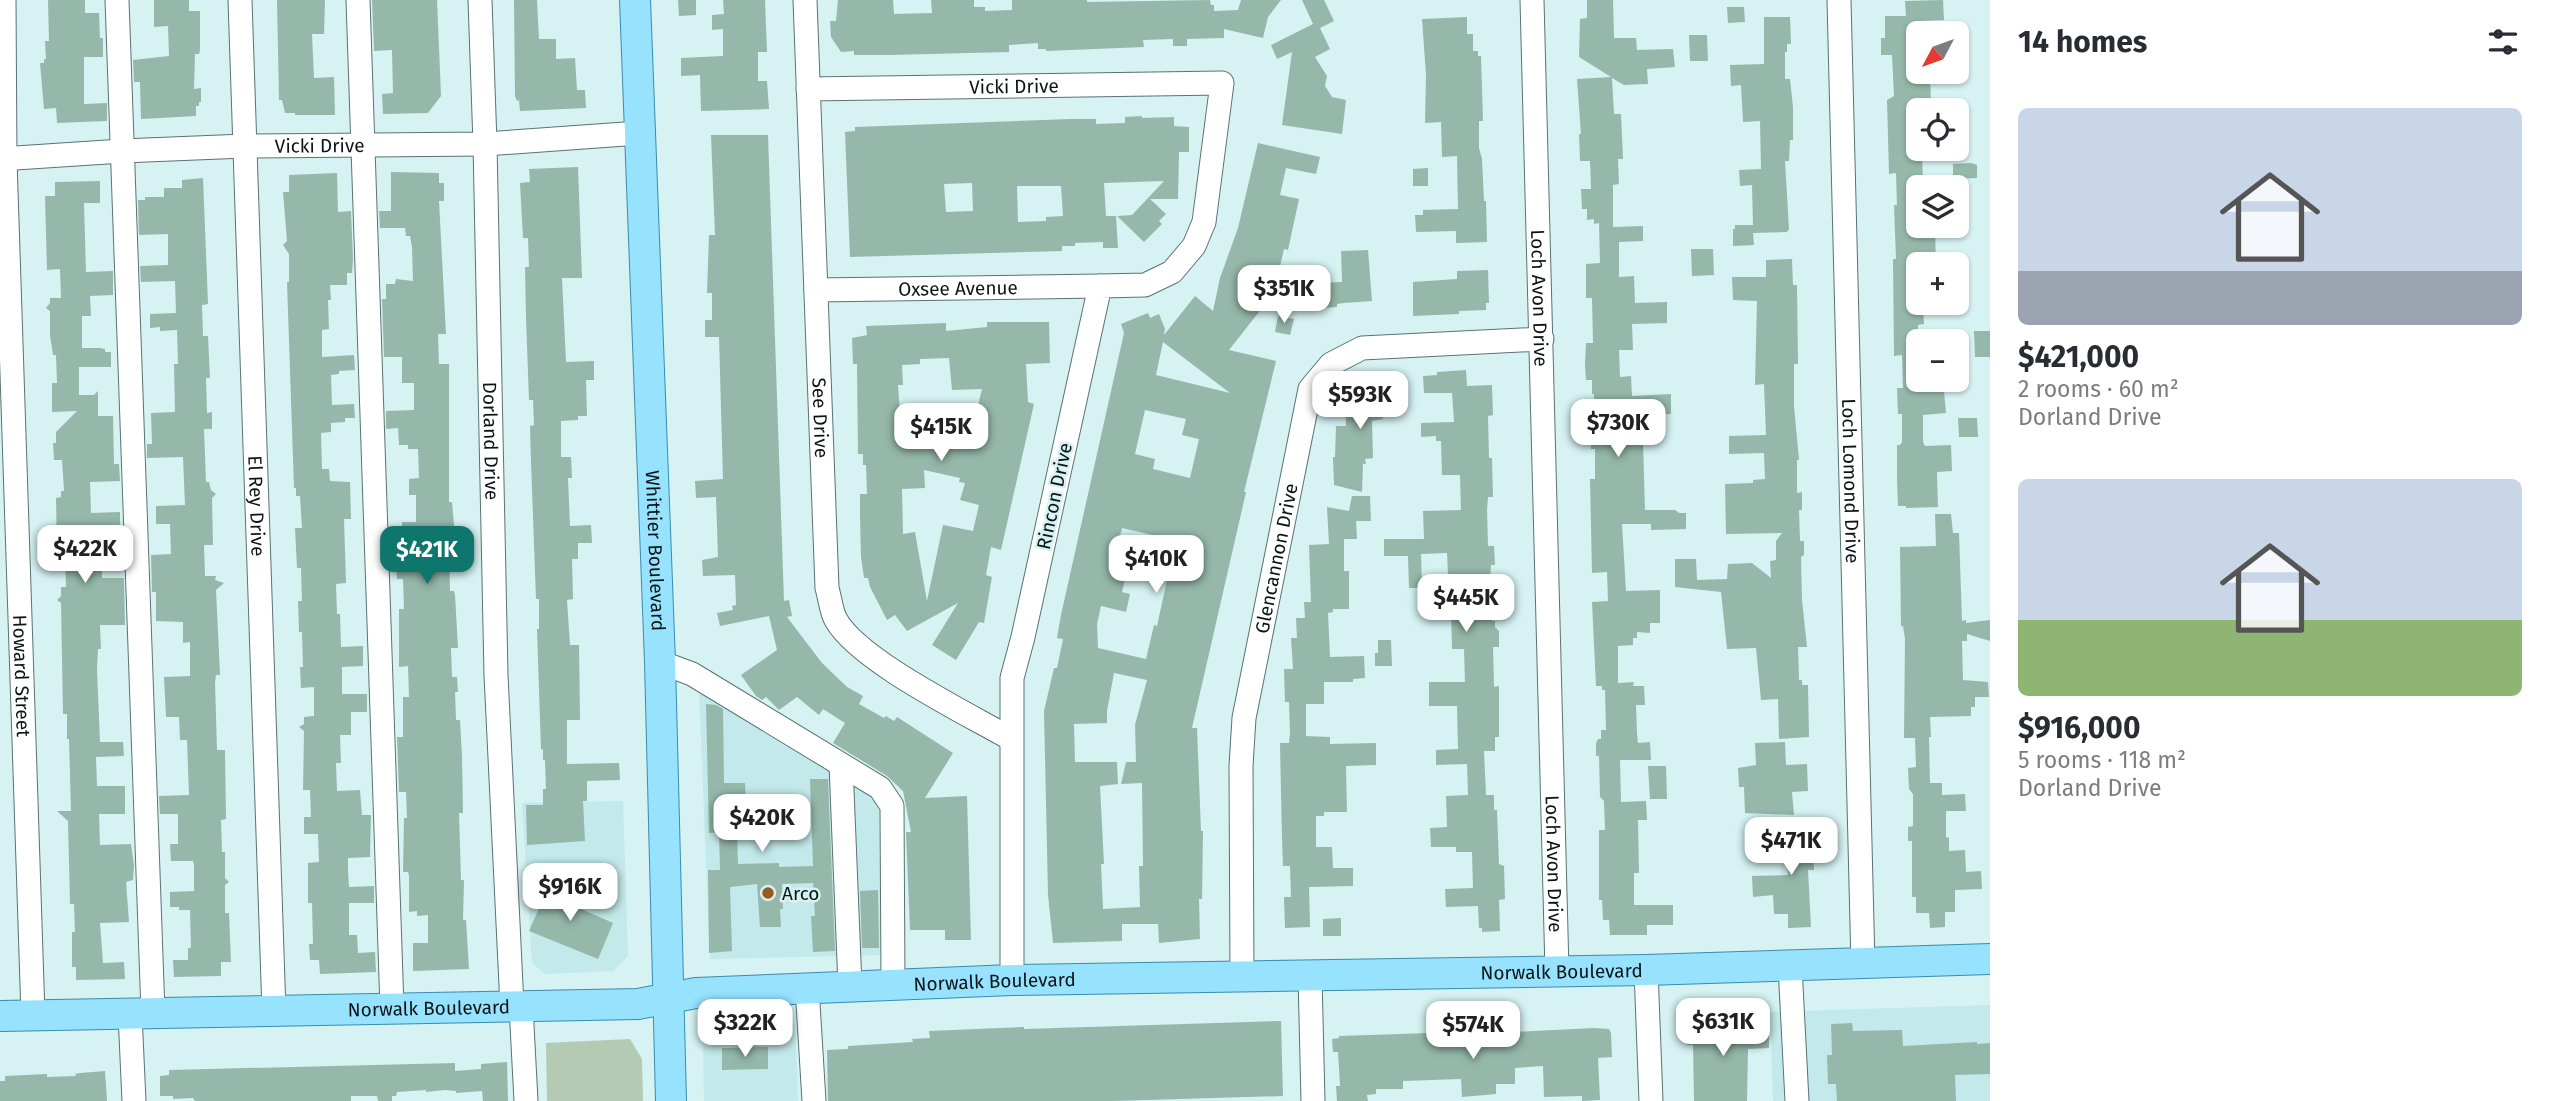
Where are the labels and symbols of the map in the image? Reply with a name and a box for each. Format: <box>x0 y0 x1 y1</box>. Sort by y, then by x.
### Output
north arrow <box>1906 21 1969 84</box>
street label: Vicki Drive <box>969 74 1059 99</box>
street label: Vicki Drive <box>275 134 365 158</box>
street label: Loch Avon Drive <box>1526 229 1552 367</box>
pin: $351K <box>1235 266 1333 325</box>
street label: Oxsee Avenue <box>898 276 1018 301</box>
pin: $593K <box>1311 372 1409 431</box>
street label: See Drive <box>807 377 833 458</box>
street label: Dorland Drive <box>478 381 503 500</box>
street label: Loch Lomond Drive <box>1837 398 1864 564</box>
pin: $730K <box>1569 400 1667 459</box>
pin: $415K <box>892 404 990 463</box>
street label: Rincon Drive <box>1032 441 1077 552</box>
street label: El Rey Drive <box>243 455 270 557</box>
street label: Whittier Boulevard <box>641 470 670 632</box>
street label: Glencannon Drive <box>1250 481 1303 635</box>
pin: $422K <box>36 526 134 585</box>
pin: $421K <box>378 526 476 586</box>
pin: $410K <box>1107 536 1205 595</box>
pin: $445K <box>1417 574 1515 634</box>
street label: Howard Street <box>8 614 35 737</box>
pin: $420K <box>713 794 811 854</box>
street label: Loch Avon Drive <box>1540 795 1567 933</box>
pin: $471K <box>1742 818 1840 877</box>
pin: $916K <box>521 864 619 923</box>
place label: Arco <box>782 882 819 905</box>
marker: Arco <box>760 885 776 901</box>
street label: Norwalk Boulevard <box>1480 959 1643 985</box>
street label: Norwalk Boulevard <box>913 968 1076 996</box>
street label: Norwalk Boulevard <box>348 995 510 1021</box>
pin: $631K <box>1674 998 1772 1058</box>
pin: $322K <box>696 1000 794 1059</box>
pin: $574K <box>1424 1002 1522 1061</box>

